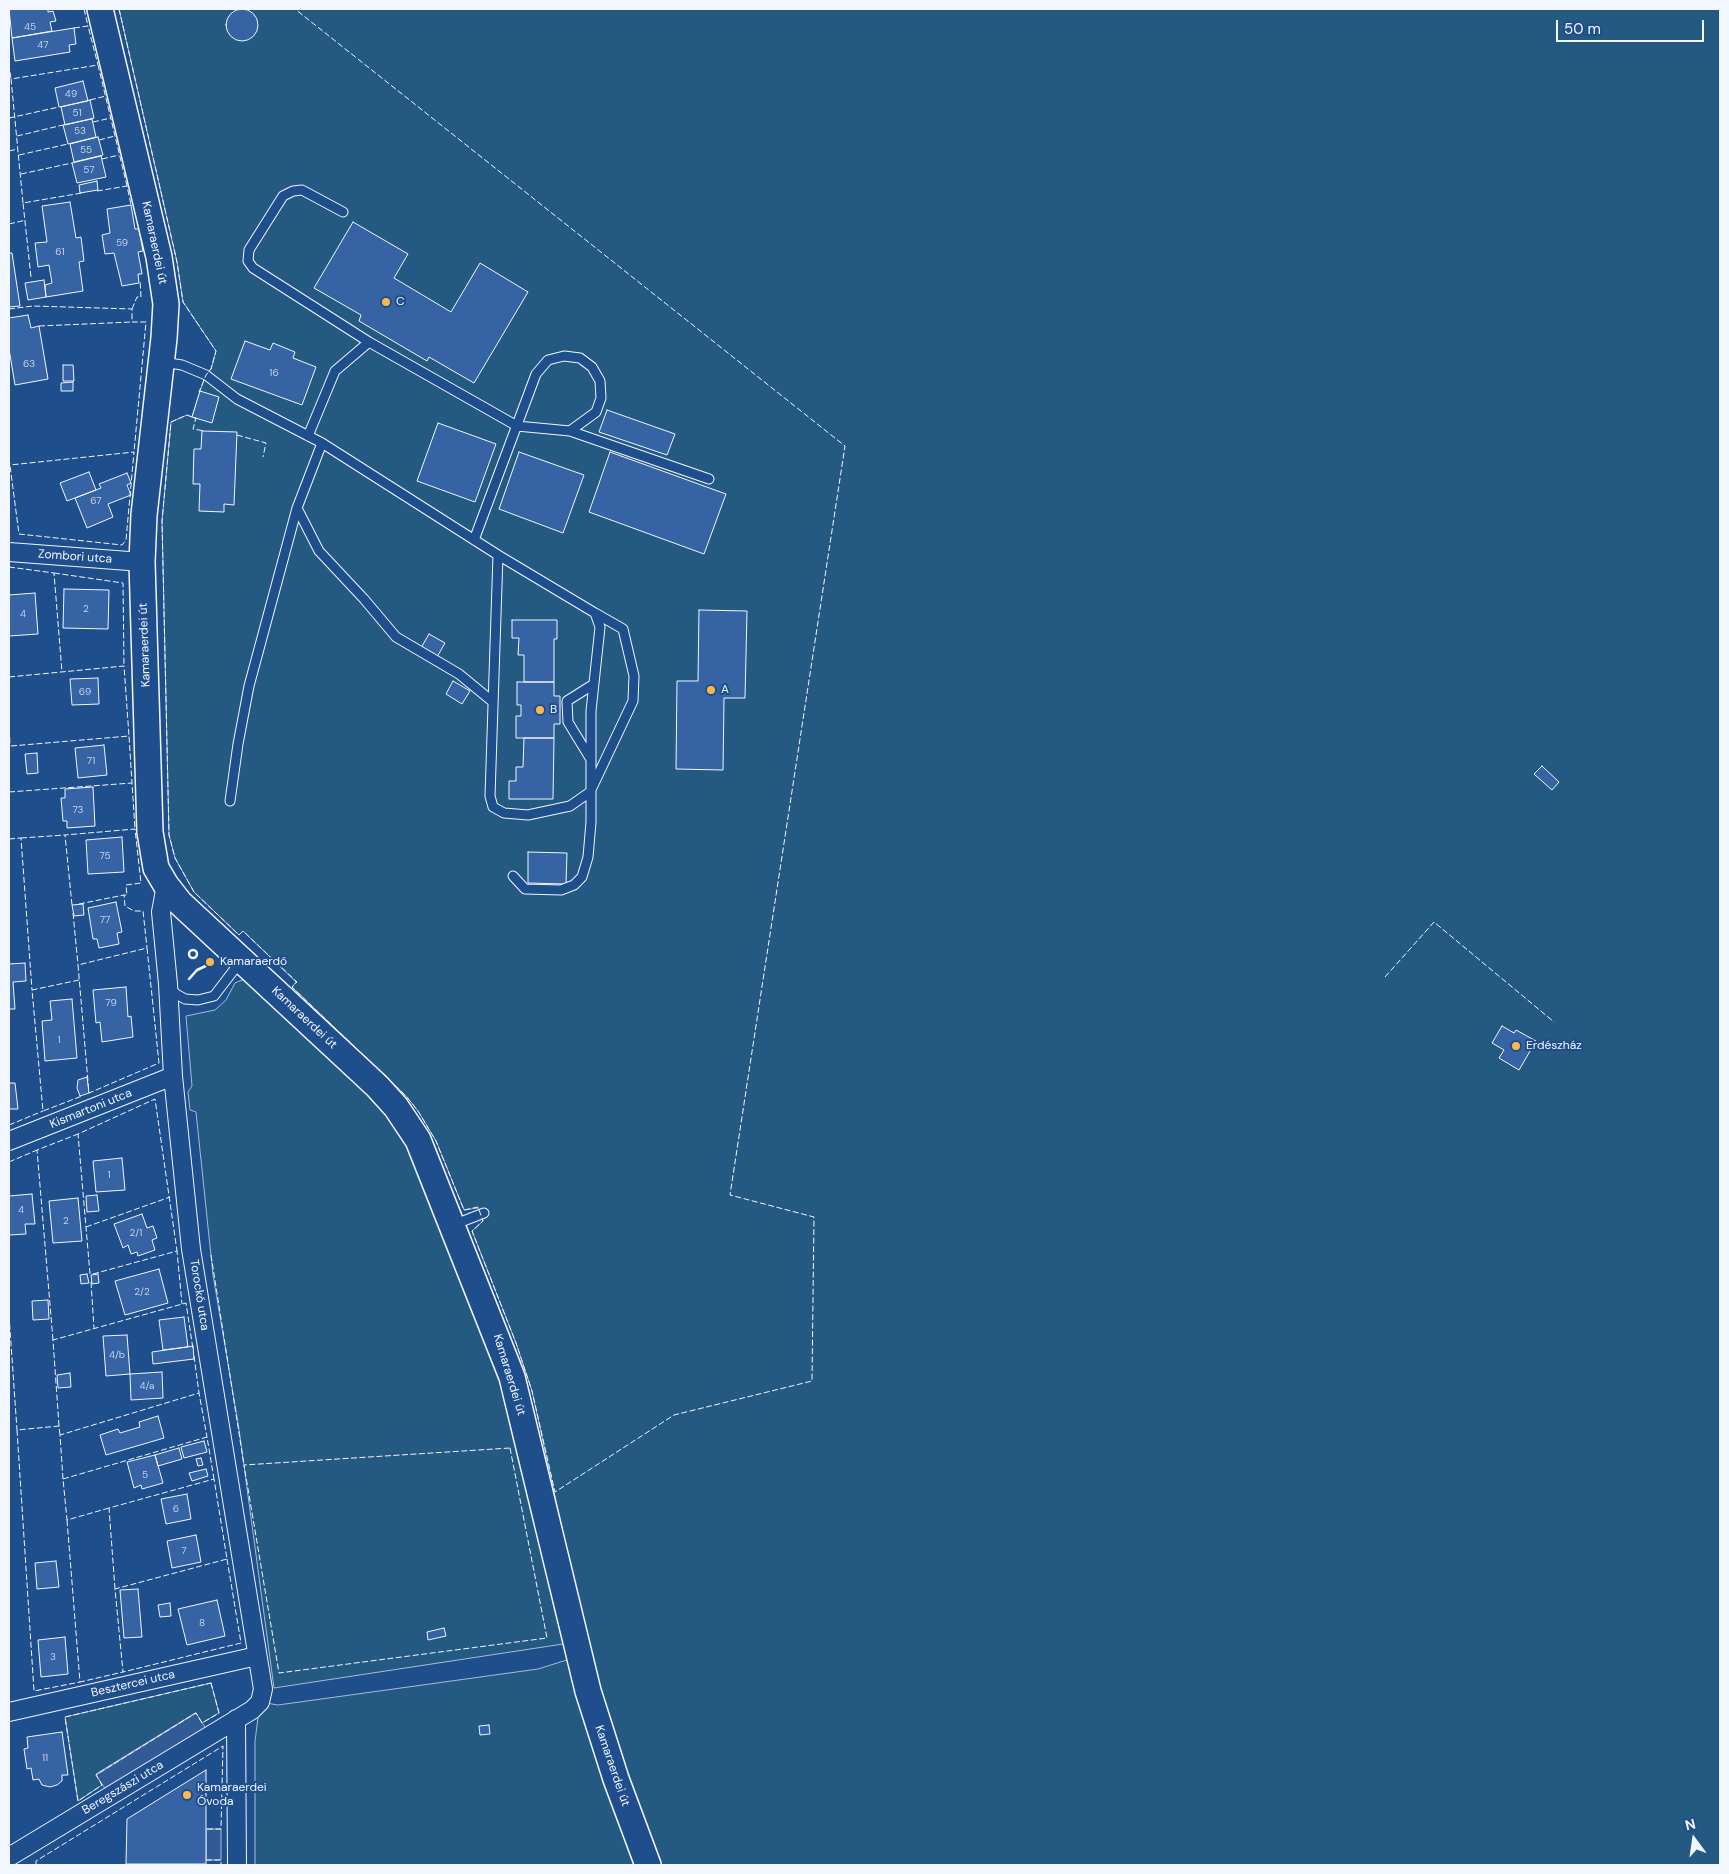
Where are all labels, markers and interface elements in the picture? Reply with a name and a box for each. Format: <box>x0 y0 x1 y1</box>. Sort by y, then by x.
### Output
scale bar <box>1559 10 1706 42</box>
text: 50 m <box>1564 19 1601 39</box>
house number: 45 <box>24 21 36 33</box>
house number: 47 <box>37 39 49 51</box>
house number: 49 <box>65 88 77 100</box>
house number: 51 <box>72 107 82 119</box>
house number: 53 <box>74 125 86 137</box>
house number: 55 <box>80 144 92 156</box>
house number: 57 <box>83 164 95 176</box>
street label: Kamaraerdei út <box>138 200 170 286</box>
house number: 59 <box>116 237 128 249</box>
house number: 61 <box>55 246 65 258</box>
place label: C <box>396 295 405 309</box>
marker: C <box>380 296 392 308</box>
house number: 63 <box>23 358 35 370</box>
house number: 16 <box>269 367 279 379</box>
house number: 67 <box>90 495 102 507</box>
street label: Zombori utca <box>37 547 113 567</box>
house number: 2 <box>83 603 89 615</box>
street label: Kamaraerdei út <box>136 603 154 687</box>
house number: 4 <box>20 608 26 620</box>
place label: A <box>721 683 729 697</box>
marker: A <box>705 684 717 696</box>
house number: 69 <box>79 686 91 698</box>
place label: B <box>550 703 557 717</box>
marker: B <box>534 704 546 716</box>
house number: 71 <box>87 755 95 767</box>
house number: 73 <box>73 804 83 816</box>
house number: 75 <box>99 850 111 862</box>
house number: 77 <box>100 914 110 926</box>
place label: Kamaraerdő <box>220 955 287 969</box>
marker: Kamaraerdő <box>204 956 216 968</box>
street label: Kamaraerdei út <box>268 984 340 1052</box>
house number: 79 <box>105 997 117 1009</box>
house number: 1 <box>57 1034 61 1046</box>
place label: Erdészház <box>1526 1039 1582 1053</box>
marker: Erdészház <box>1510 1040 1522 1052</box>
street label: Kismartoni utca <box>48 1086 134 1132</box>
house number: 1 <box>107 1169 111 1181</box>
house number: 4 <box>18 1204 24 1216</box>
house number: 2 <box>63 1215 69 1227</box>
house number: 2/1 <box>130 1227 142 1239</box>
street label: Torockó utca <box>186 1258 212 1332</box>
house number: 2/2 <box>134 1286 150 1298</box>
street label: Kamaraerdei út <box>490 1333 528 1417</box>
house number: 4/b <box>109 1349 125 1361</box>
house number: 4/a <box>140 1380 154 1392</box>
house number: 5 <box>142 1469 148 1481</box>
house number: 6 <box>173 1503 179 1515</box>
house number: 7 <box>181 1545 187 1557</box>
house number: 8 <box>199 1617 205 1629</box>
house number: 3 <box>50 1651 56 1663</box>
street label: Besztercei utca <box>90 1667 176 1701</box>
street label: Kamaraerdei út <box>591 1724 633 1808</box>
house number: 11 <box>42 1752 48 1764</box>
street label: Beregszászi utca <box>80 1758 166 1818</box>
place label: Kamaraerdei Óvoda <box>197 1781 267 1809</box>
marker: Kamaraerdei Óvoda <box>181 1789 193 1801</box>
north arrow <box>1669 1814 1719 1864</box>
text: N <box>1683 1814 1698 1834</box>

